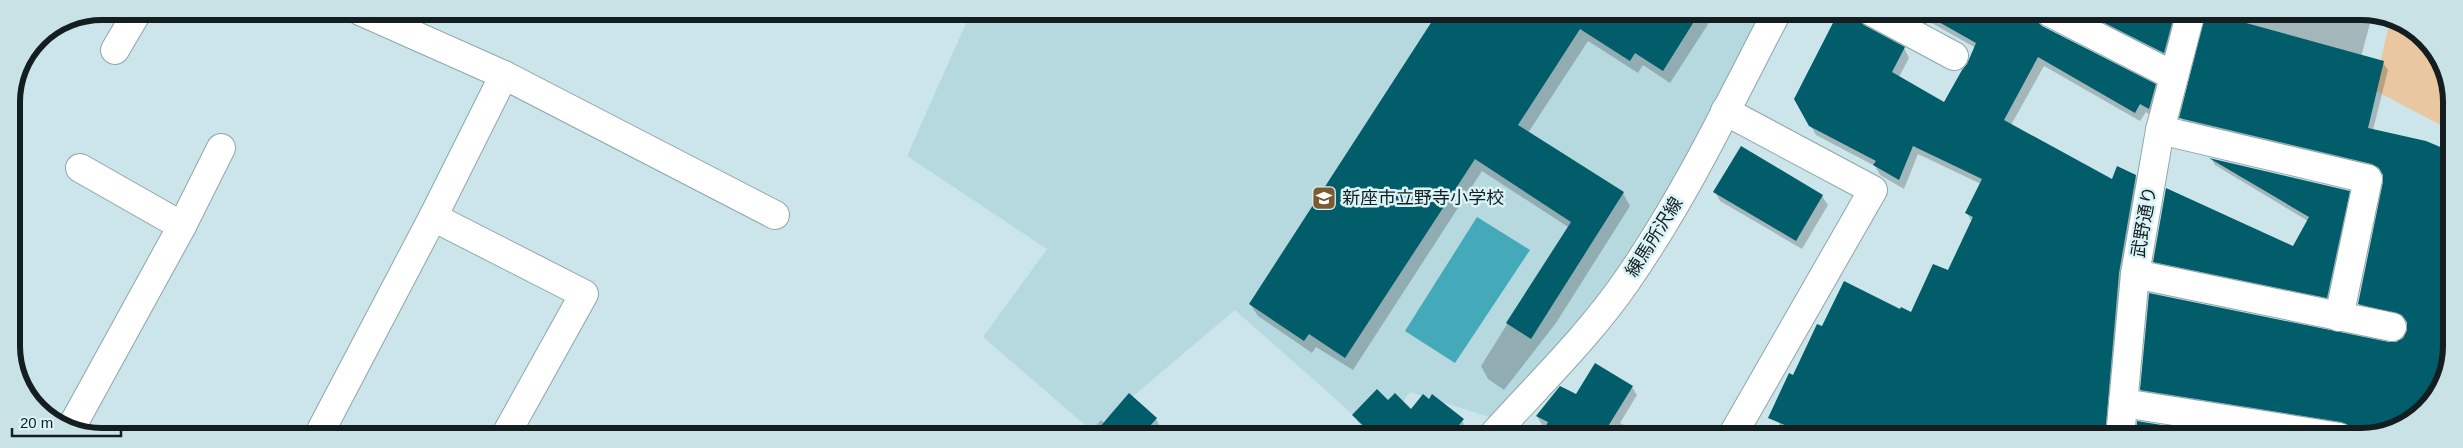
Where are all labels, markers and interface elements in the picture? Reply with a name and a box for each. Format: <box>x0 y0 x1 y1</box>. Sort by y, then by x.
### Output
school or university icon: 新座市立野寺小学校 <box>1311 185 1337 211</box>
street label: 武野通り <box>2128 185 2160 259</box>
place label: 新座市立野寺小学校 <box>1342 188 1504 208</box>
street label: 練馬所沢線 <box>1622 194 1686 280</box>
scale bar <box>12 406 121 438</box>
text: 20 m <box>20 414 53 431</box>

